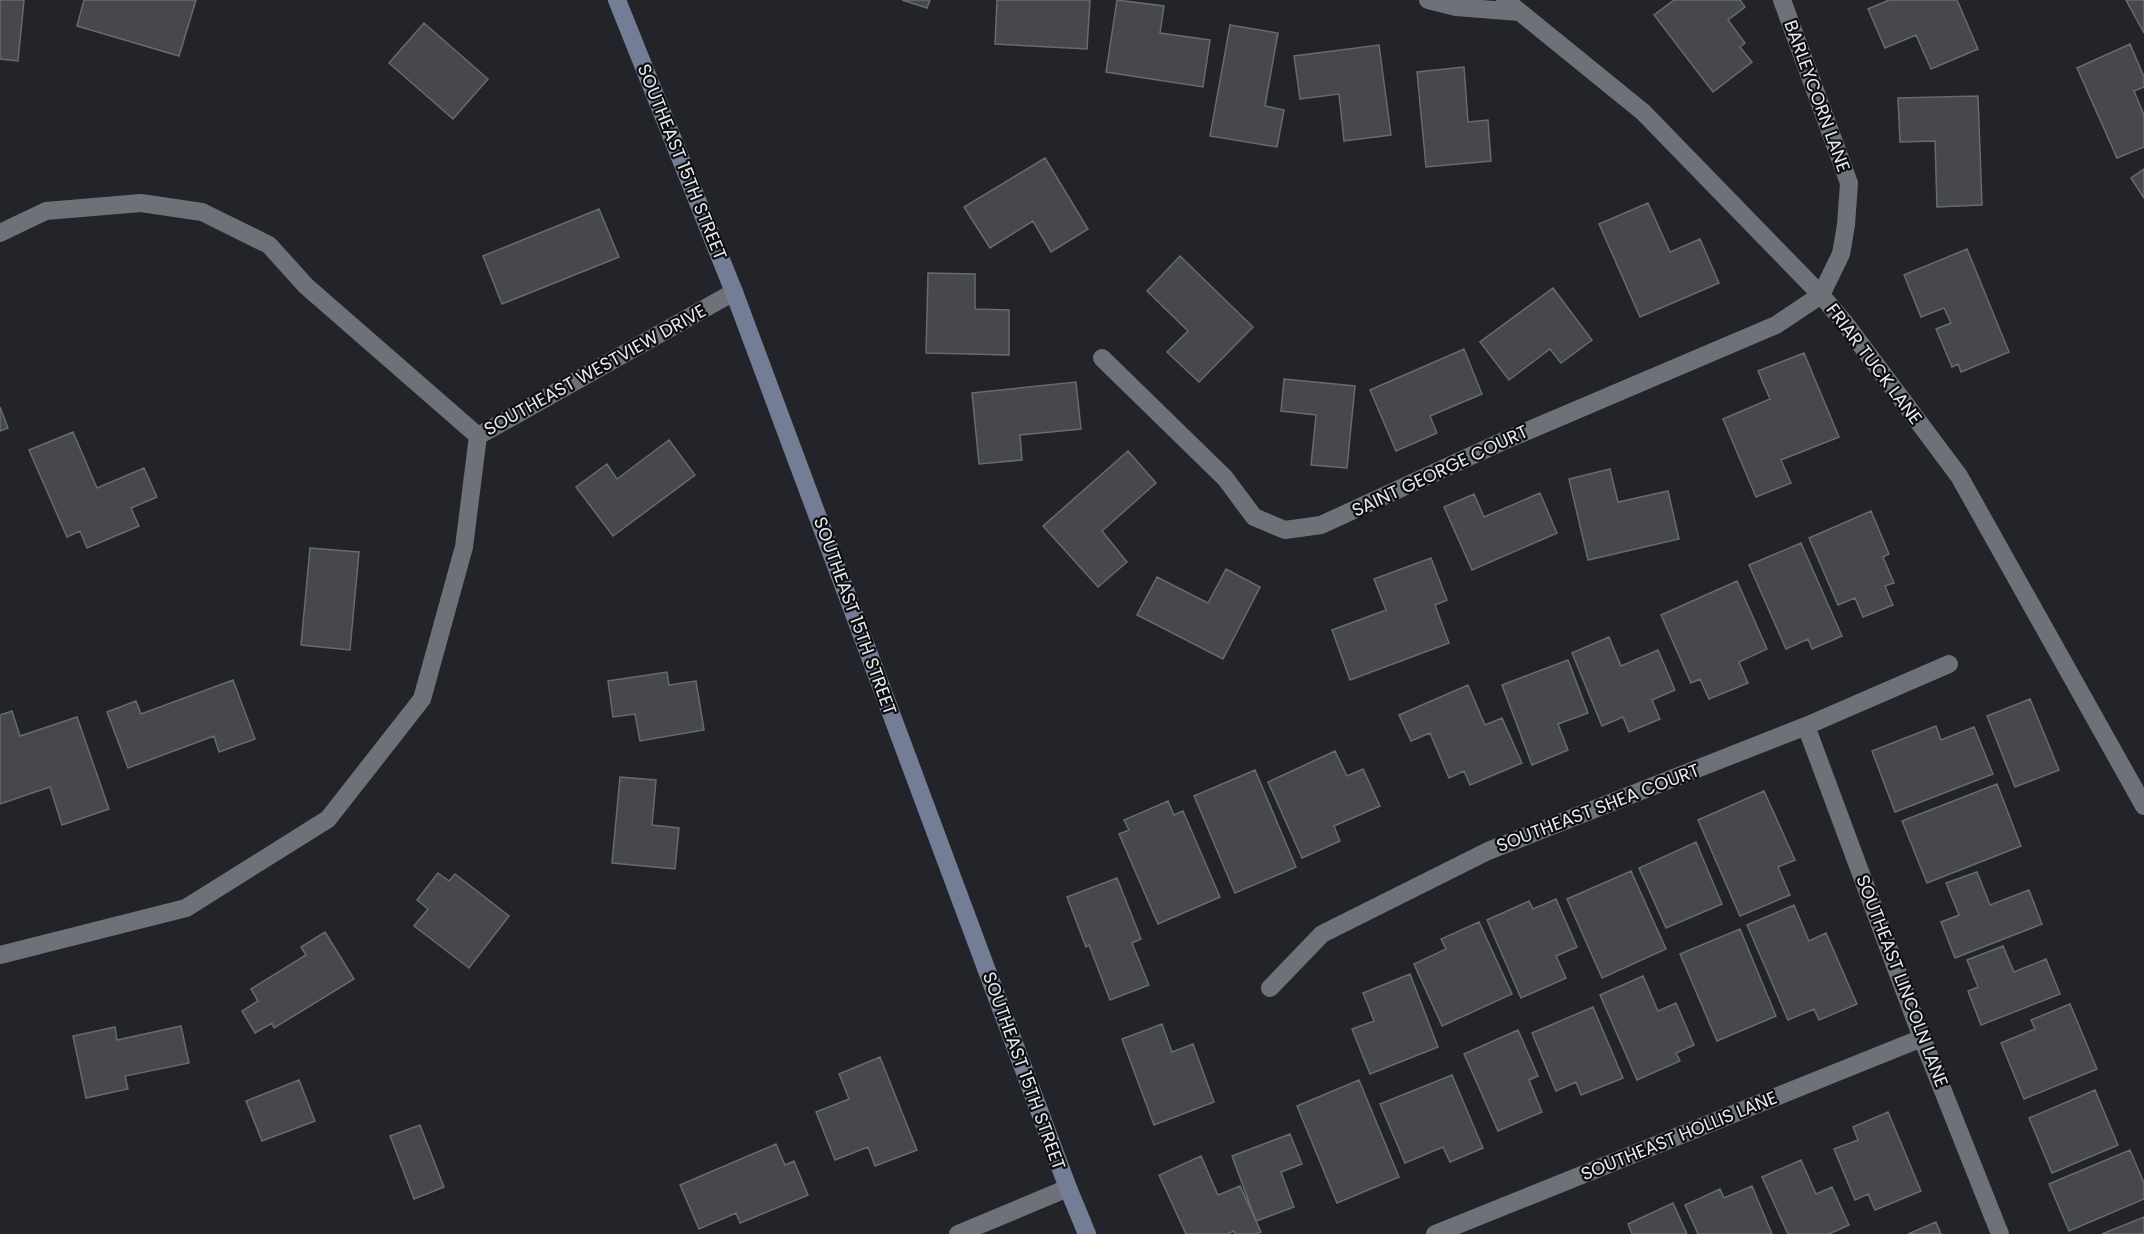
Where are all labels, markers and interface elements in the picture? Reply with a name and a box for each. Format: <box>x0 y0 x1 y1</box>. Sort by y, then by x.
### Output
street label: BARLEYCORN LANE <box>1778 16 1857 175</box>
street label: SOUTHEAST 15TH STREET <box>632 60 733 264</box>
street label: SOUTHEAST WESTVIEW DRIVE <box>479 298 710 441</box>
street label: FRIAR TUCK LANE <box>1821 298 1928 429</box>
street label: SAINT GEORGE COURT <box>1348 419 1532 522</box>
street label: SOUTHEAST 15TH STREET <box>808 513 903 719</box>
street label: SOUTHEAST SHEA COURT <box>1493 757 1703 858</box>
street label: SOUTHEAST LINCOLN LANE <box>1850 871 1955 1091</box>
street label: SOUTHEAST 15TH STREET <box>977 968 1072 1174</box>
street label: SOUTHEAST HOLLIS LANE <box>1577 1085 1781 1186</box>

